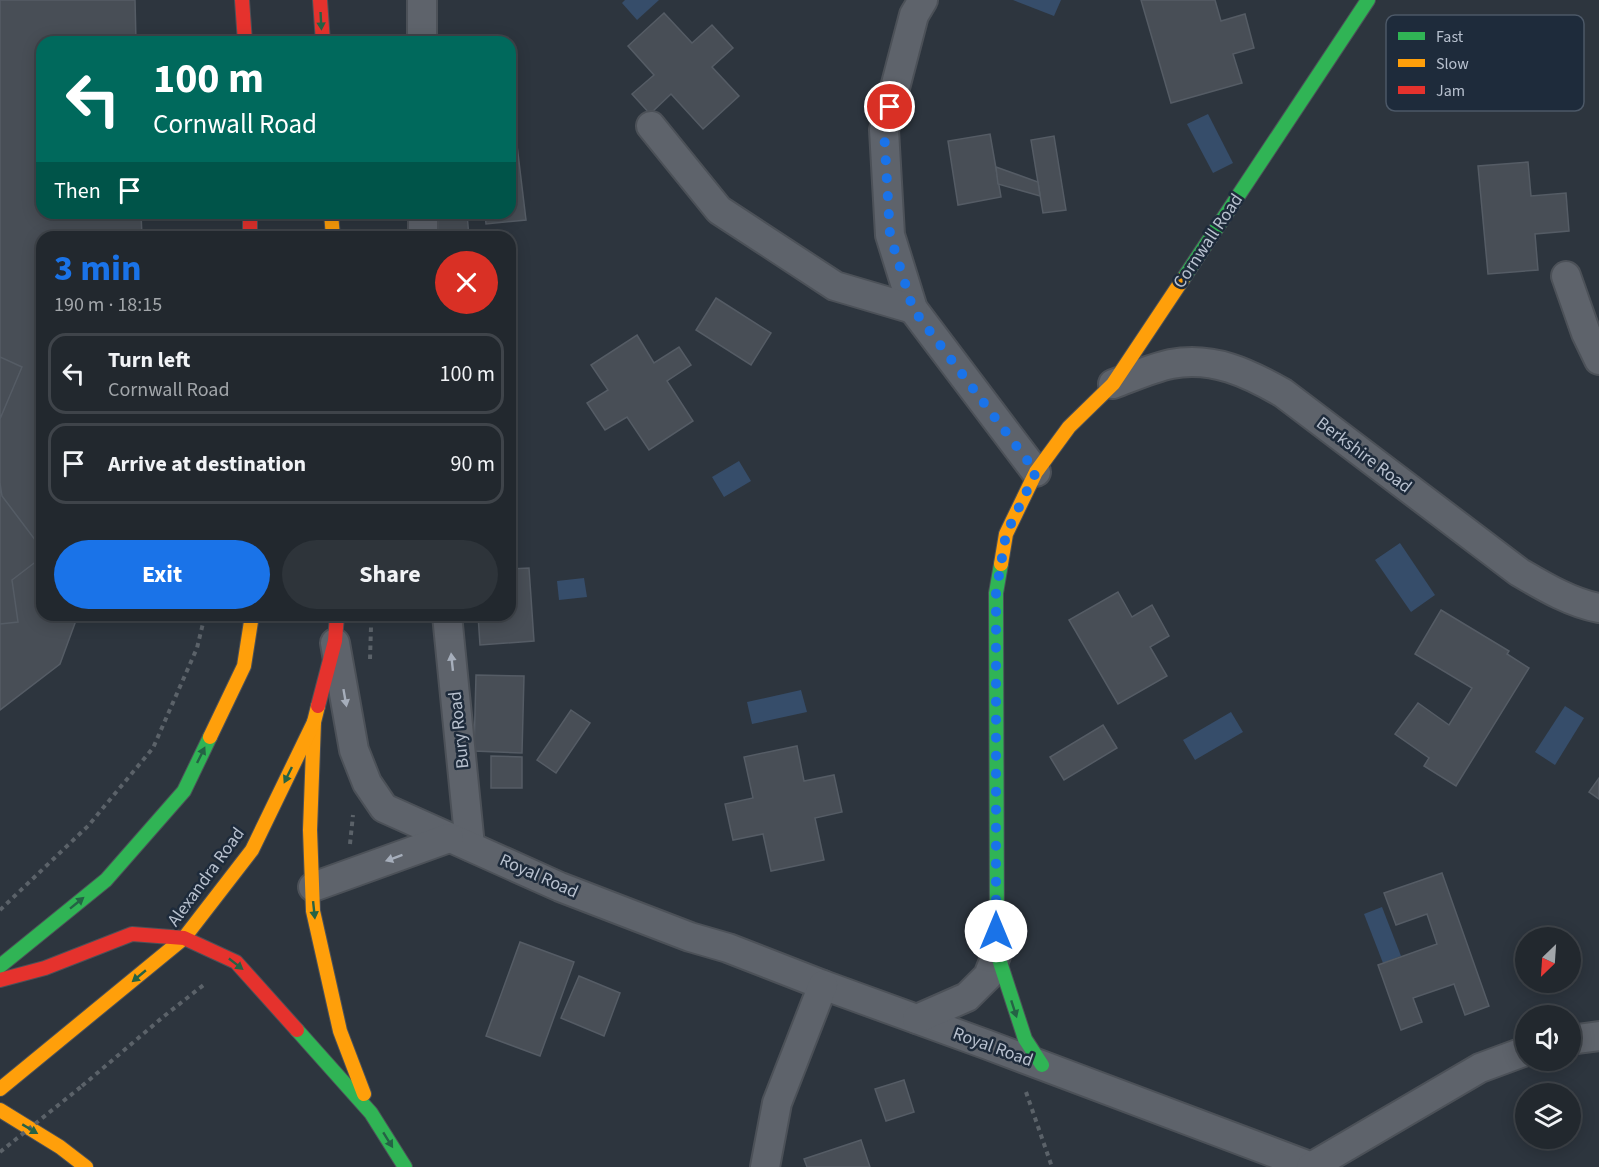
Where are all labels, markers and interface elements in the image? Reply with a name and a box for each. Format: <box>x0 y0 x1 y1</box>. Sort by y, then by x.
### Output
one-way arrow <box>317 12 326 31</box>
legend <box>1386 15 1584 111</box>
text: Fast <box>1436 26 1464 48</box>
text: 100 m <box>153 49 264 109</box>
text: Slow <box>1436 53 1469 75</box>
icon: left <box>54 60 132 138</box>
text: Jam <box>1436 80 1465 102</box>
pin <box>864 81 915 132</box>
icon: arrive <box>873 90 906 123</box>
text: Cornwall Road <box>153 105 317 144</box>
icon: arrive <box>113 174 146 207</box>
text: Then <box>54 175 101 207</box>
street label: Cornwall Road <box>1167 189 1249 293</box>
text: 3 min <box>54 243 142 294</box>
button: close <box>435 251 498 314</box>
text: 190 m · 18:15 <box>54 291 162 319</box>
text: Turn left <box>108 344 190 376</box>
icon: left <box>57 357 90 390</box>
text: 100 m <box>440 358 495 390</box>
text: Cornwall Road <box>108 376 230 404</box>
street label: Berkshire Road <box>1311 411 1417 499</box>
icon: arrive <box>57 447 90 480</box>
text: Arrive at destination <box>108 448 306 480</box>
text: 90 m <box>450 448 495 480</box>
button: Exit <box>54 540 270 609</box>
button: Share <box>282 540 498 609</box>
one-way arrow <box>447 653 457 672</box>
one-way arrow <box>341 689 350 708</box>
street label: Bury Road <box>443 690 475 770</box>
one-way arrow <box>196 746 206 764</box>
one-way arrow <box>283 767 293 784</box>
street label: Alexandra Road <box>161 822 251 932</box>
street label: Royal Road <box>496 848 582 904</box>
one-way arrow <box>385 853 403 863</box>
one-way arrow <box>69 897 84 910</box>
position arrow <box>964 899 1028 963</box>
one-way arrow <box>309 900 319 919</box>
north arrow <box>1515 927 1581 993</box>
map controls <box>1515 927 1581 1149</box>
one-way arrow <box>228 958 244 971</box>
one-way arrow <box>131 969 147 982</box>
one-way arrow <box>1010 1000 1019 1018</box>
button: sound <box>1515 1005 1581 1071</box>
street label: Royal Road <box>949 1021 1037 1073</box>
button: layers <box>1515 1083 1581 1149</box>
one-way arrow <box>22 1123 38 1134</box>
one-way arrow <box>383 1132 394 1148</box>

